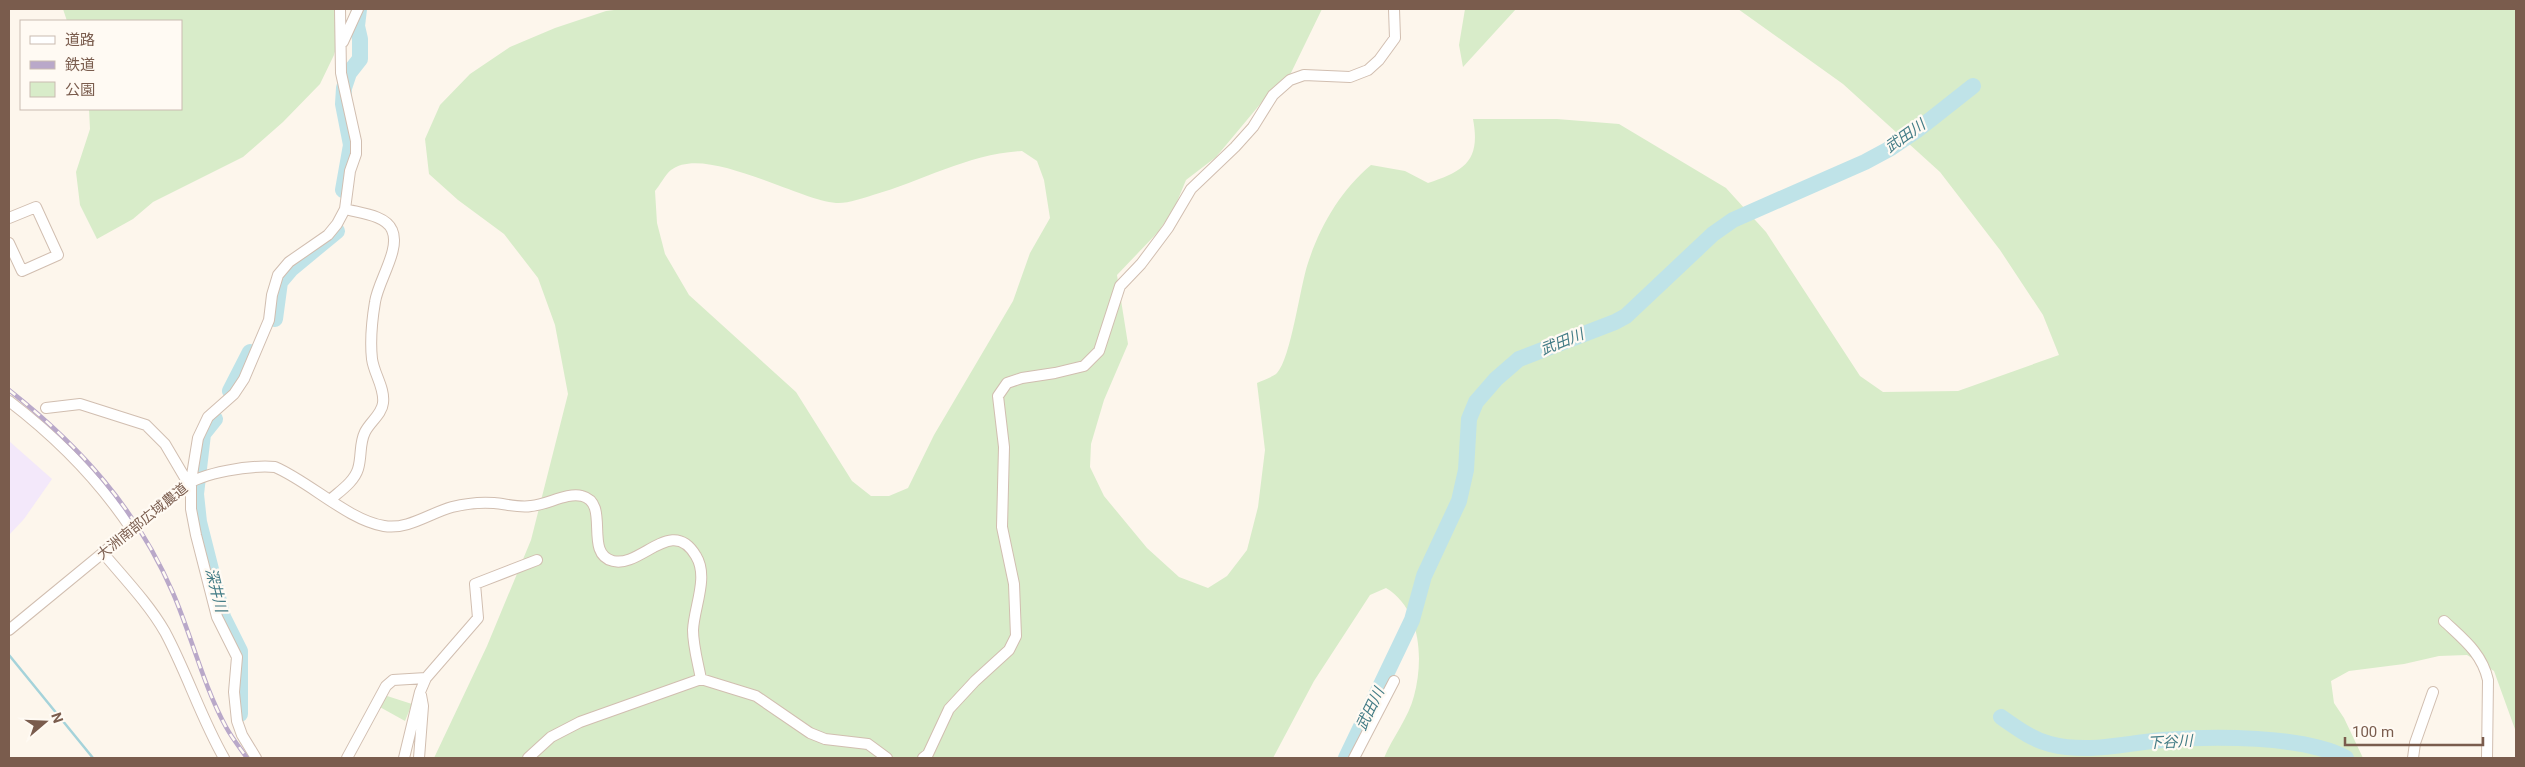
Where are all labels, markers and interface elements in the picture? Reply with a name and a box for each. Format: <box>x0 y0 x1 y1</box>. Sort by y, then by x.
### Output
legend <box>20 20 182 110</box>
text: 道路 <box>65 31 95 49</box>
text: 鉄道 <box>65 56 95 74</box>
text: 公園 <box>65 81 95 99</box>
water label: 武田川 <box>1881 115 1930 156</box>
water label: 武田川 <box>1538 324 1588 359</box>
street label: 大洲南部広域農道 <box>93 480 191 562</box>
water label: 深井川 <box>202 566 231 616</box>
water label: 武田川 <box>1352 683 1389 733</box>
north arrow <box>20 697 70 747</box>
text: N <box>48 710 66 725</box>
scale bar <box>2345 714 2482 746</box>
text: 100 m <box>2352 723 2394 741</box>
water label: 下谷川 <box>2147 732 2195 752</box>

